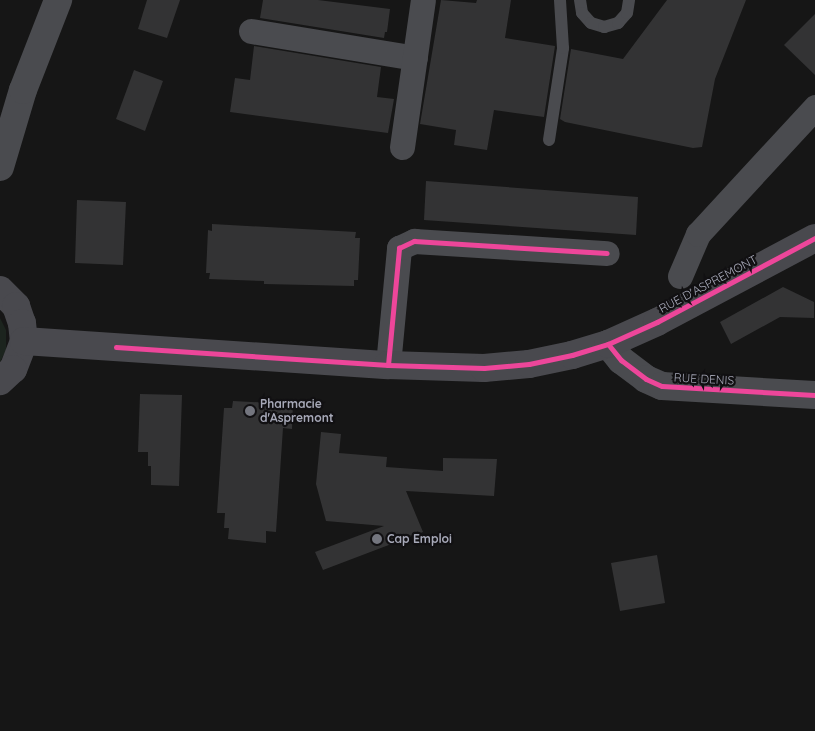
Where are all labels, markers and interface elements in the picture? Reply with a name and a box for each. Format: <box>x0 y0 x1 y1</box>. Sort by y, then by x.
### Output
street label: RUE D'ASPREMONT <box>656 252 760 316</box>
street label: RUE DENIS <box>673 370 735 388</box>
place label: Pharmacie d'Aspremont <box>260 397 334 425</box>
marker: Pharmacie d'Aspremont <box>244 405 256 417</box>
place label: Cap Emploi <box>387 532 452 546</box>
marker: Cap Emploi <box>371 533 383 545</box>

